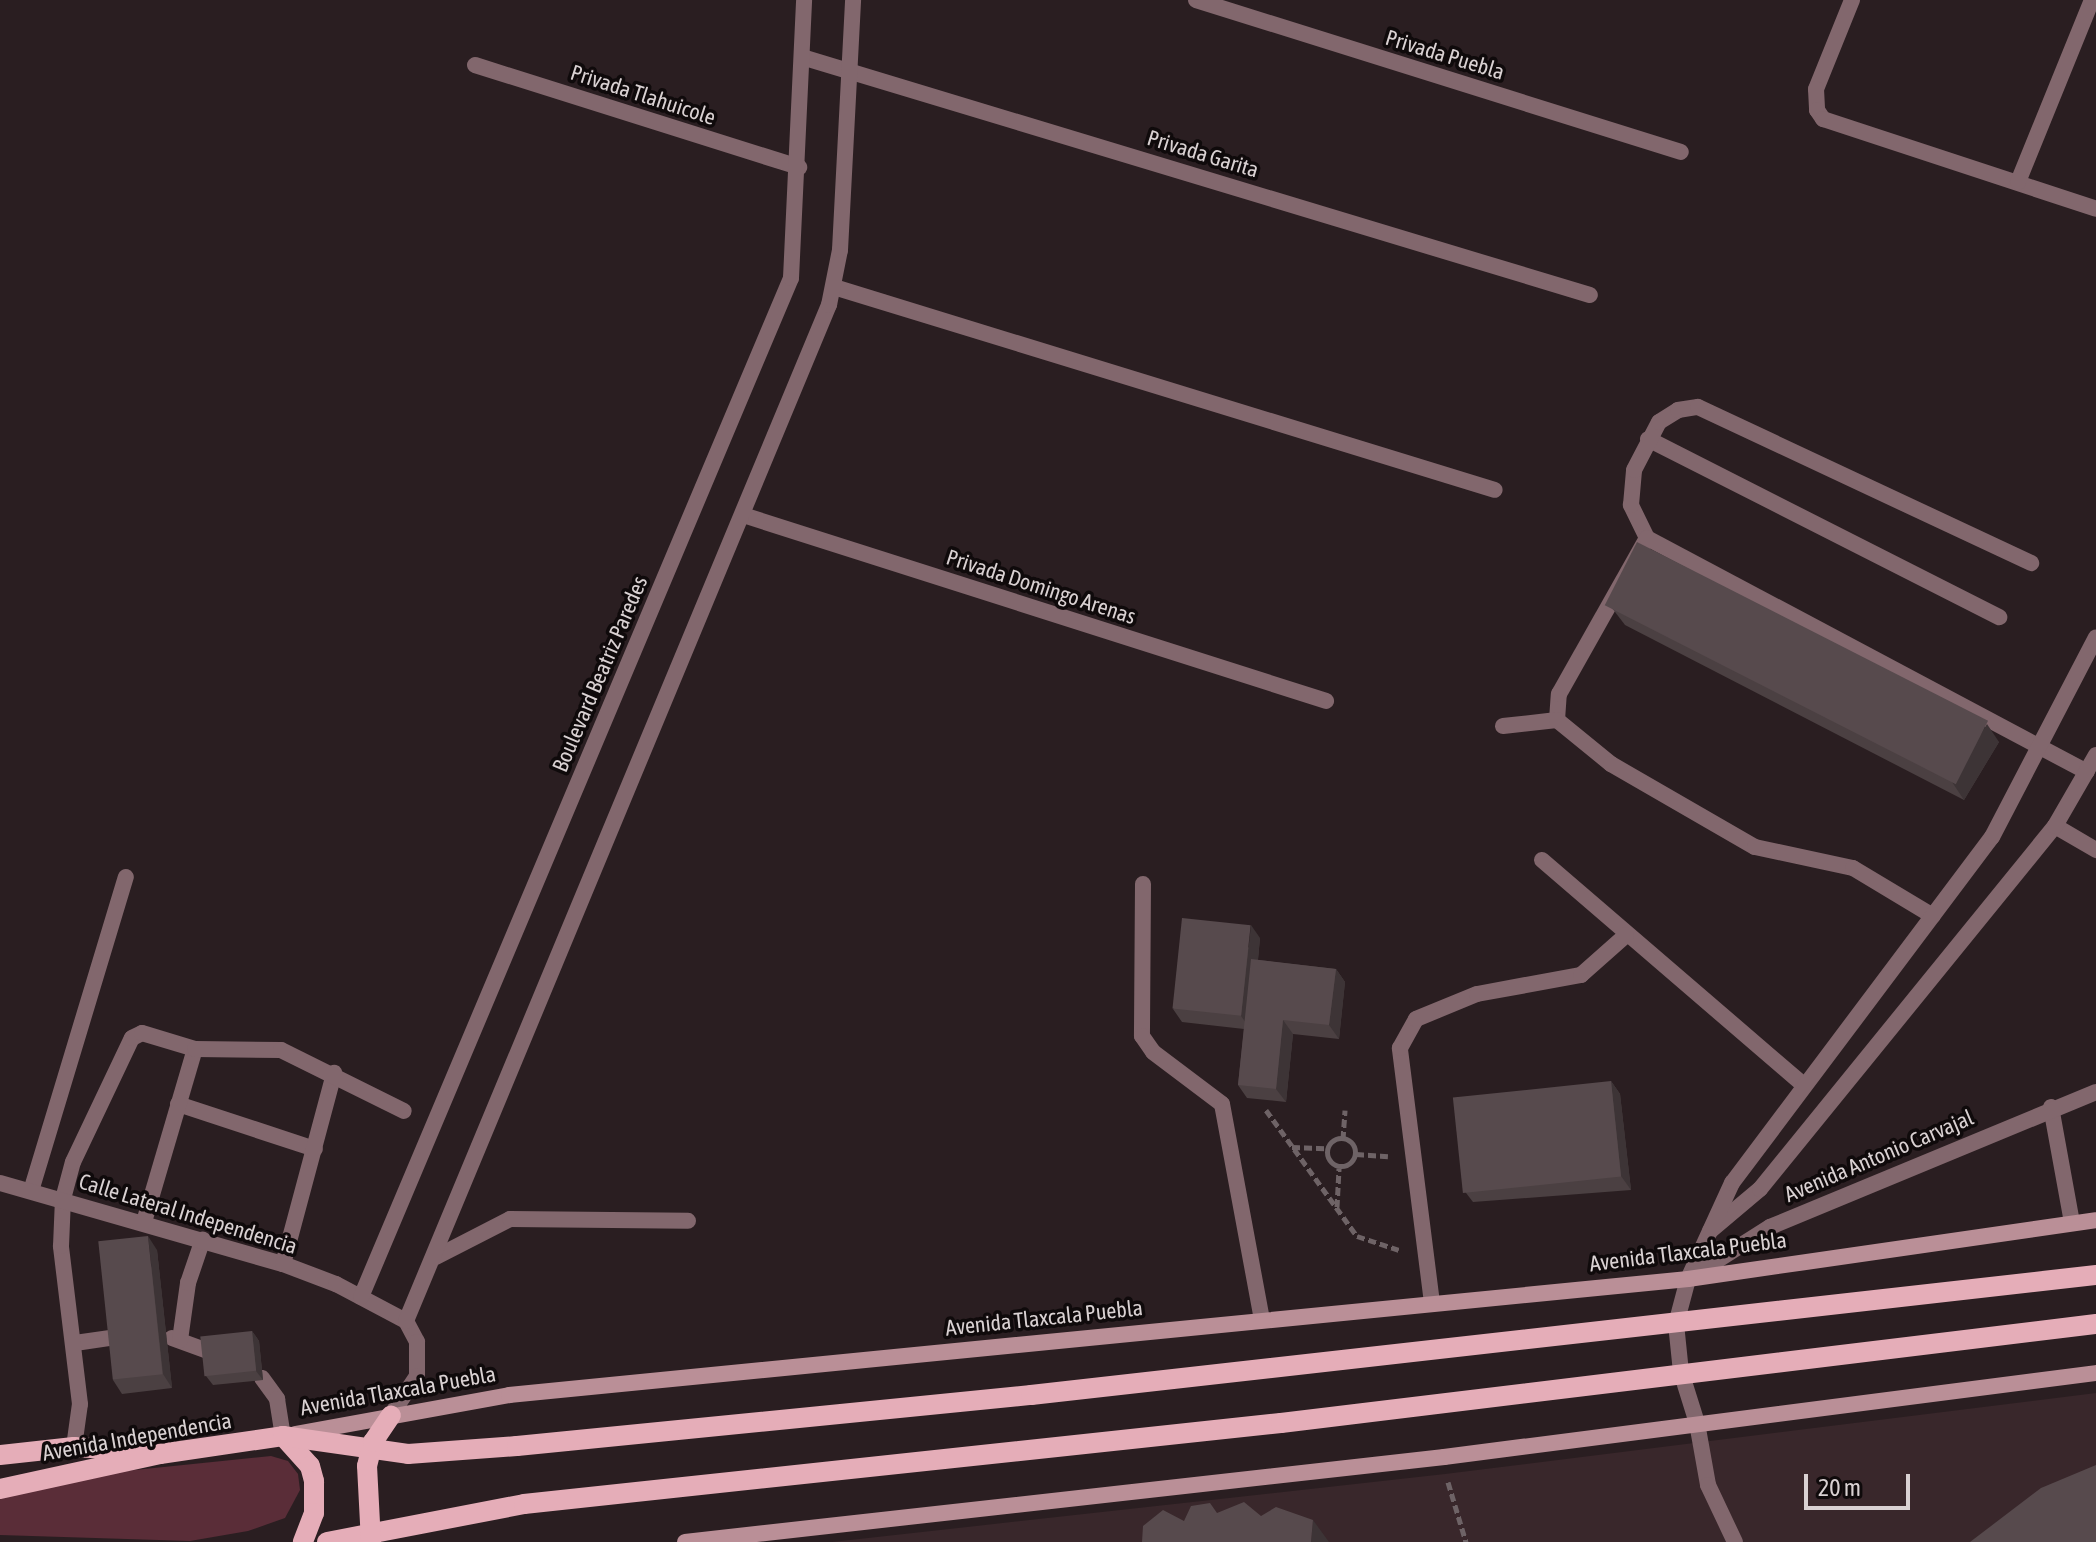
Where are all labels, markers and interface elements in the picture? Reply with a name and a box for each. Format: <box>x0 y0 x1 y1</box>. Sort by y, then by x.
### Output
street label: Privada Puebla <box>1382 24 1508 86</box>
street label: Privada Tlahuicole <box>567 59 719 131</box>
street label: Privada Garita <box>1144 125 1262 183</box>
street label: Privada Domingo Arenas <box>943 544 1139 630</box>
street label: Boulevard Beatriz Paredes <box>547 572 653 776</box>
street label: Avenida Antonio Carvajal <box>1780 1104 1978 1208</box>
street label: Calle Lateral Independencia <box>76 1168 300 1260</box>
street label: Avenida Tlaxcala Puebla <box>1588 1227 1788 1277</box>
street label: Avenida Tlaxcala Puebla <box>944 1295 1144 1341</box>
street label: Avenida Tlaxcala Puebla <box>298 1361 498 1421</box>
street label: Avenida Independencia <box>41 1407 233 1467</box>
scale bar <box>1808 1458 1914 1508</box>
text: 20 m <box>1818 1474 1861 1501</box>

